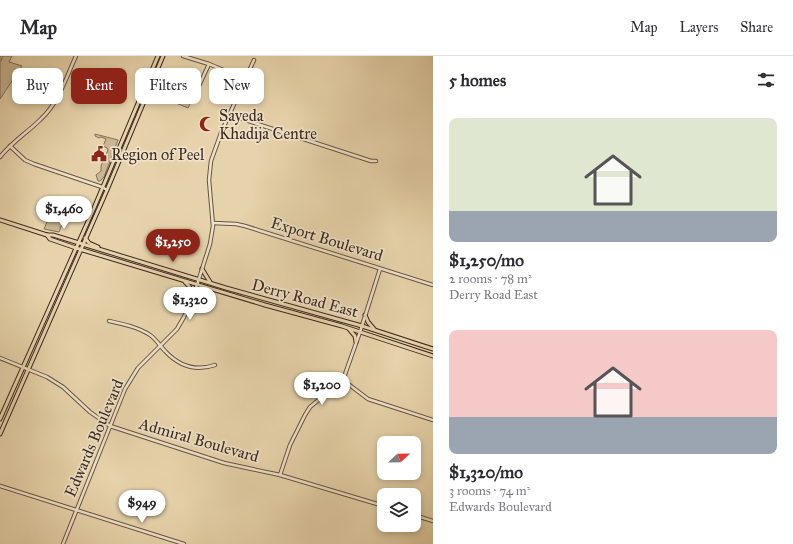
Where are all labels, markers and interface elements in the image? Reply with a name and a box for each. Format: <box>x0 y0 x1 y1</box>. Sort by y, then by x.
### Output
text: Map <box>20 16 57 39</box>
text: Map <box>630 19 658 36</box>
text: Layers <box>680 19 718 36</box>
text: Share <box>740 19 773 36</box>
chip: Buy <box>12 68 63 104</box>
chip: Rent <box>71 68 127 104</box>
chip: Filters <box>135 68 201 104</box>
chip: New <box>209 68 264 104</box>
icon: filters <box>755 69 777 91</box>
text: 5 homes <box>449 70 506 91</box>
place label: Sayeda Khadija Centre <box>219 106 317 143</box>
mosque icon: Sayeda Khadija Centre <box>198 115 216 133</box>
icon: home <box>577 144 649 216</box>
public building icon: Region of Peel <box>90 145 108 163</box>
place label: Region of Peel <box>111 145 205 165</box>
pin: $1,460 <box>31 196 97 230</box>
text: $1,460 <box>45 201 83 217</box>
street label: Export Boulevard <box>269 213 385 265</box>
pin: $1,250 <box>140 229 206 263</box>
text: $1,250 <box>155 234 191 250</box>
text: $1,250/mo <box>449 250 524 271</box>
text: 2 rooms · 78 m² <box>449 271 532 287</box>
street label: Derry Road East <box>250 275 361 321</box>
pin: $1,320 <box>157 287 223 321</box>
text: Derry Road East <box>449 287 538 303</box>
text: $1,320 <box>172 292 208 308</box>
icon: home <box>577 356 649 428</box>
pin: $1,200 <box>289 372 355 406</box>
street label: Edwards Boulevard <box>61 376 127 500</box>
text: $1,200 <box>303 377 341 393</box>
street label: Admiral Boulevard <box>136 414 261 466</box>
north arrow <box>377 436 421 480</box>
map controls <box>377 436 421 532</box>
text: $1,320/mo <box>449 462 523 483</box>
text: 3 rooms · 74 m² <box>449 483 531 499</box>
button: layers <box>377 488 421 532</box>
pin: $949 <box>118 490 166 524</box>
text: $949 <box>127 495 157 511</box>
text: Edwards Boulevard <box>449 499 552 515</box>

